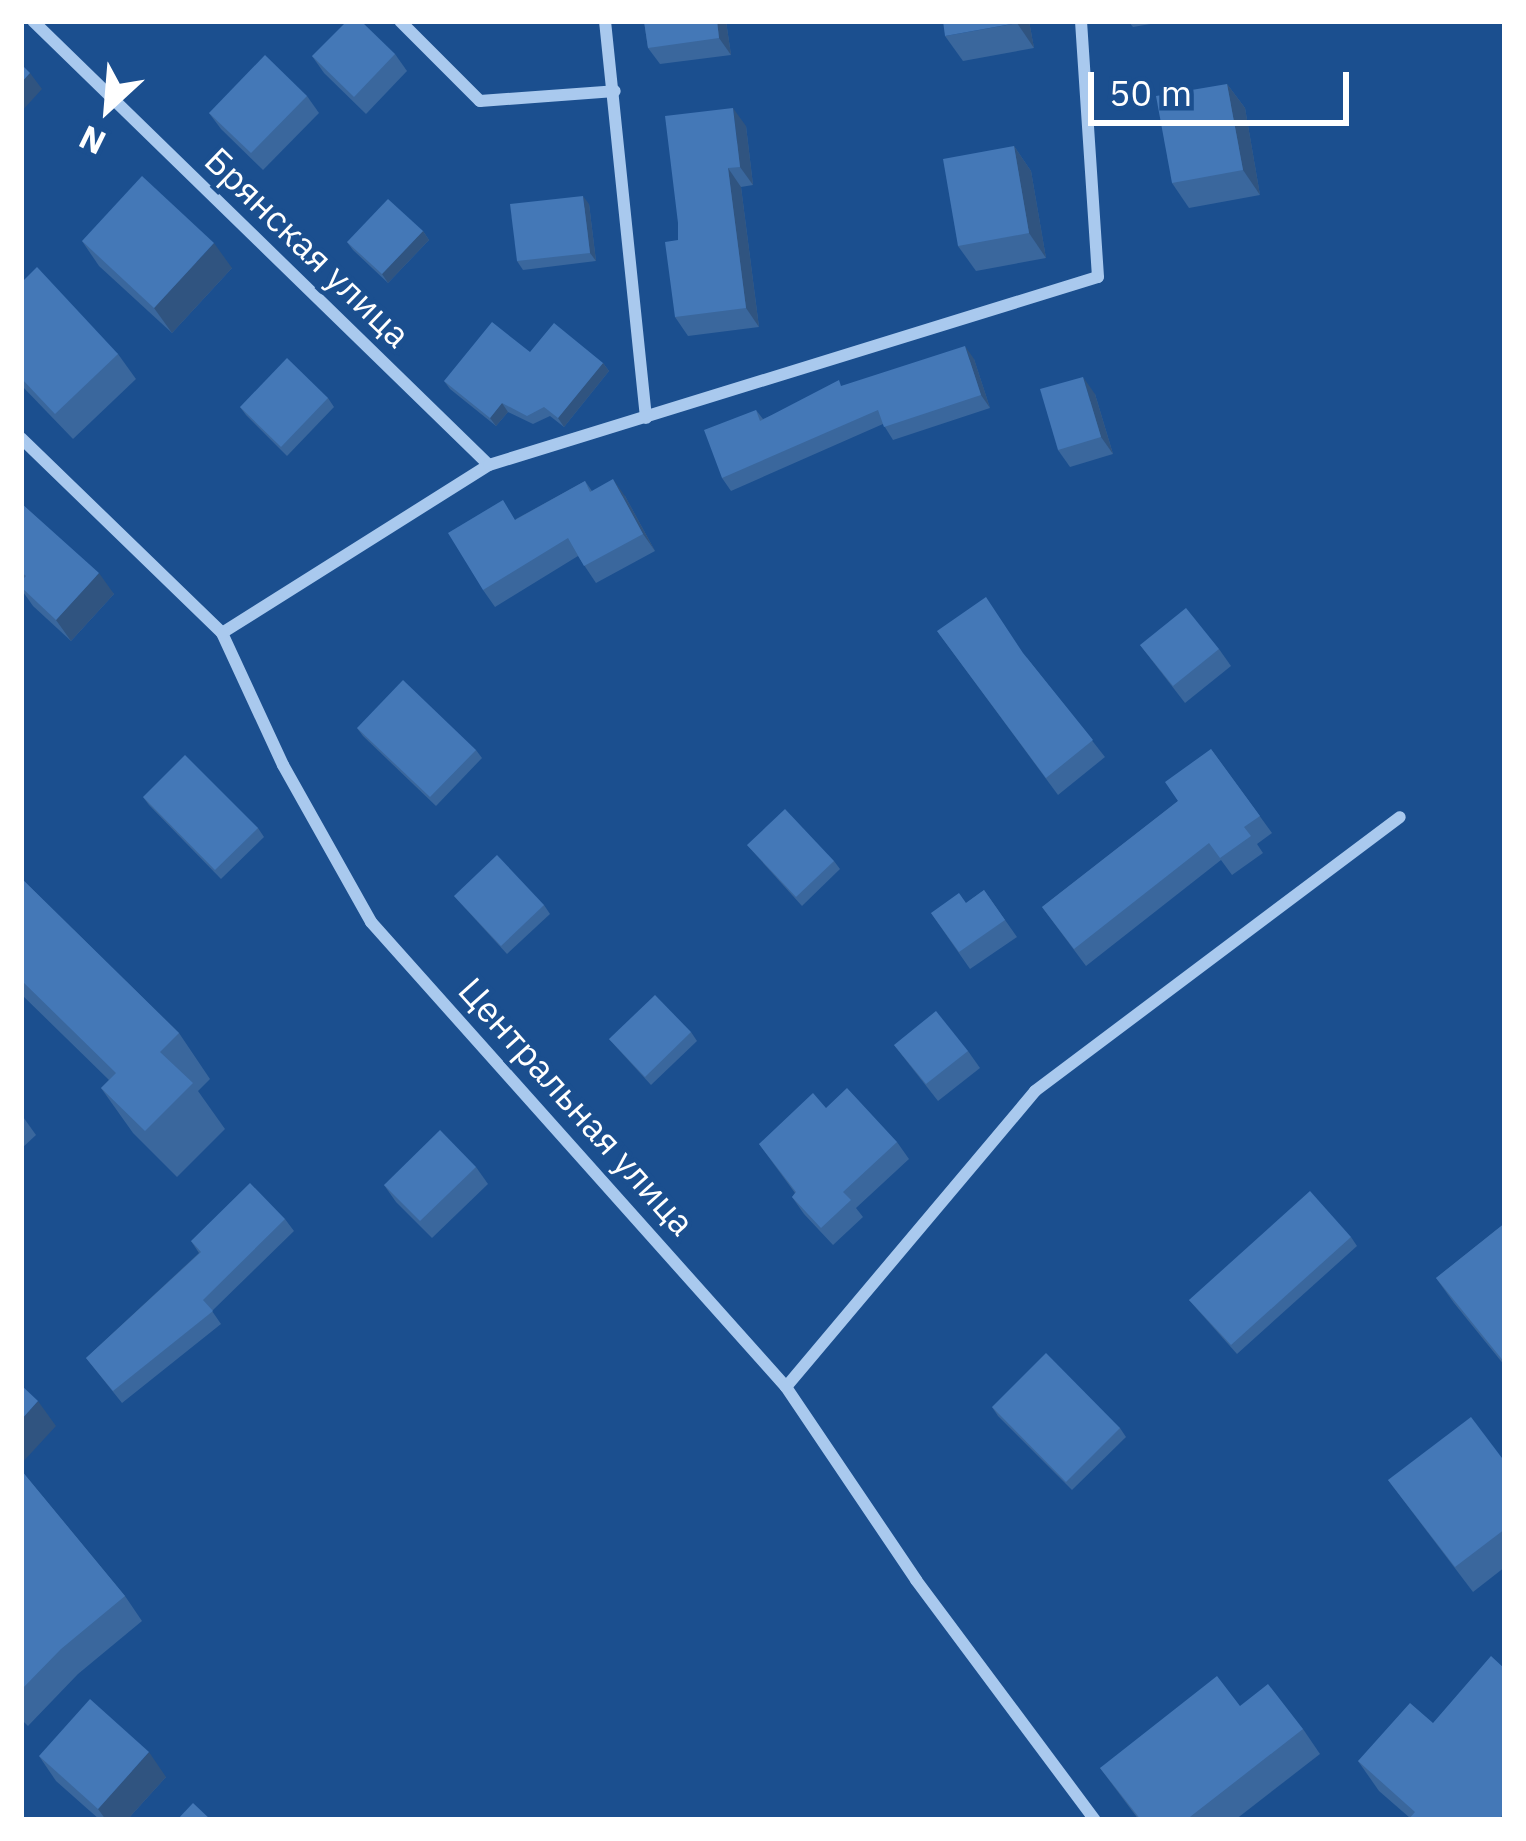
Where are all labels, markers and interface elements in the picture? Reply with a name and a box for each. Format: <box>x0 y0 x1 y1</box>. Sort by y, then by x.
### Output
north arrow <box>48 48 168 168</box>
scale bar <box>1094 48 1355 122</box>
text: 50 m <box>1109 69 1192 116</box>
text: N <box>72 116 112 165</box>
street label: Брянская улица <box>196 138 420 356</box>
street label: Центральная улица <box>450 968 704 1244</box>

